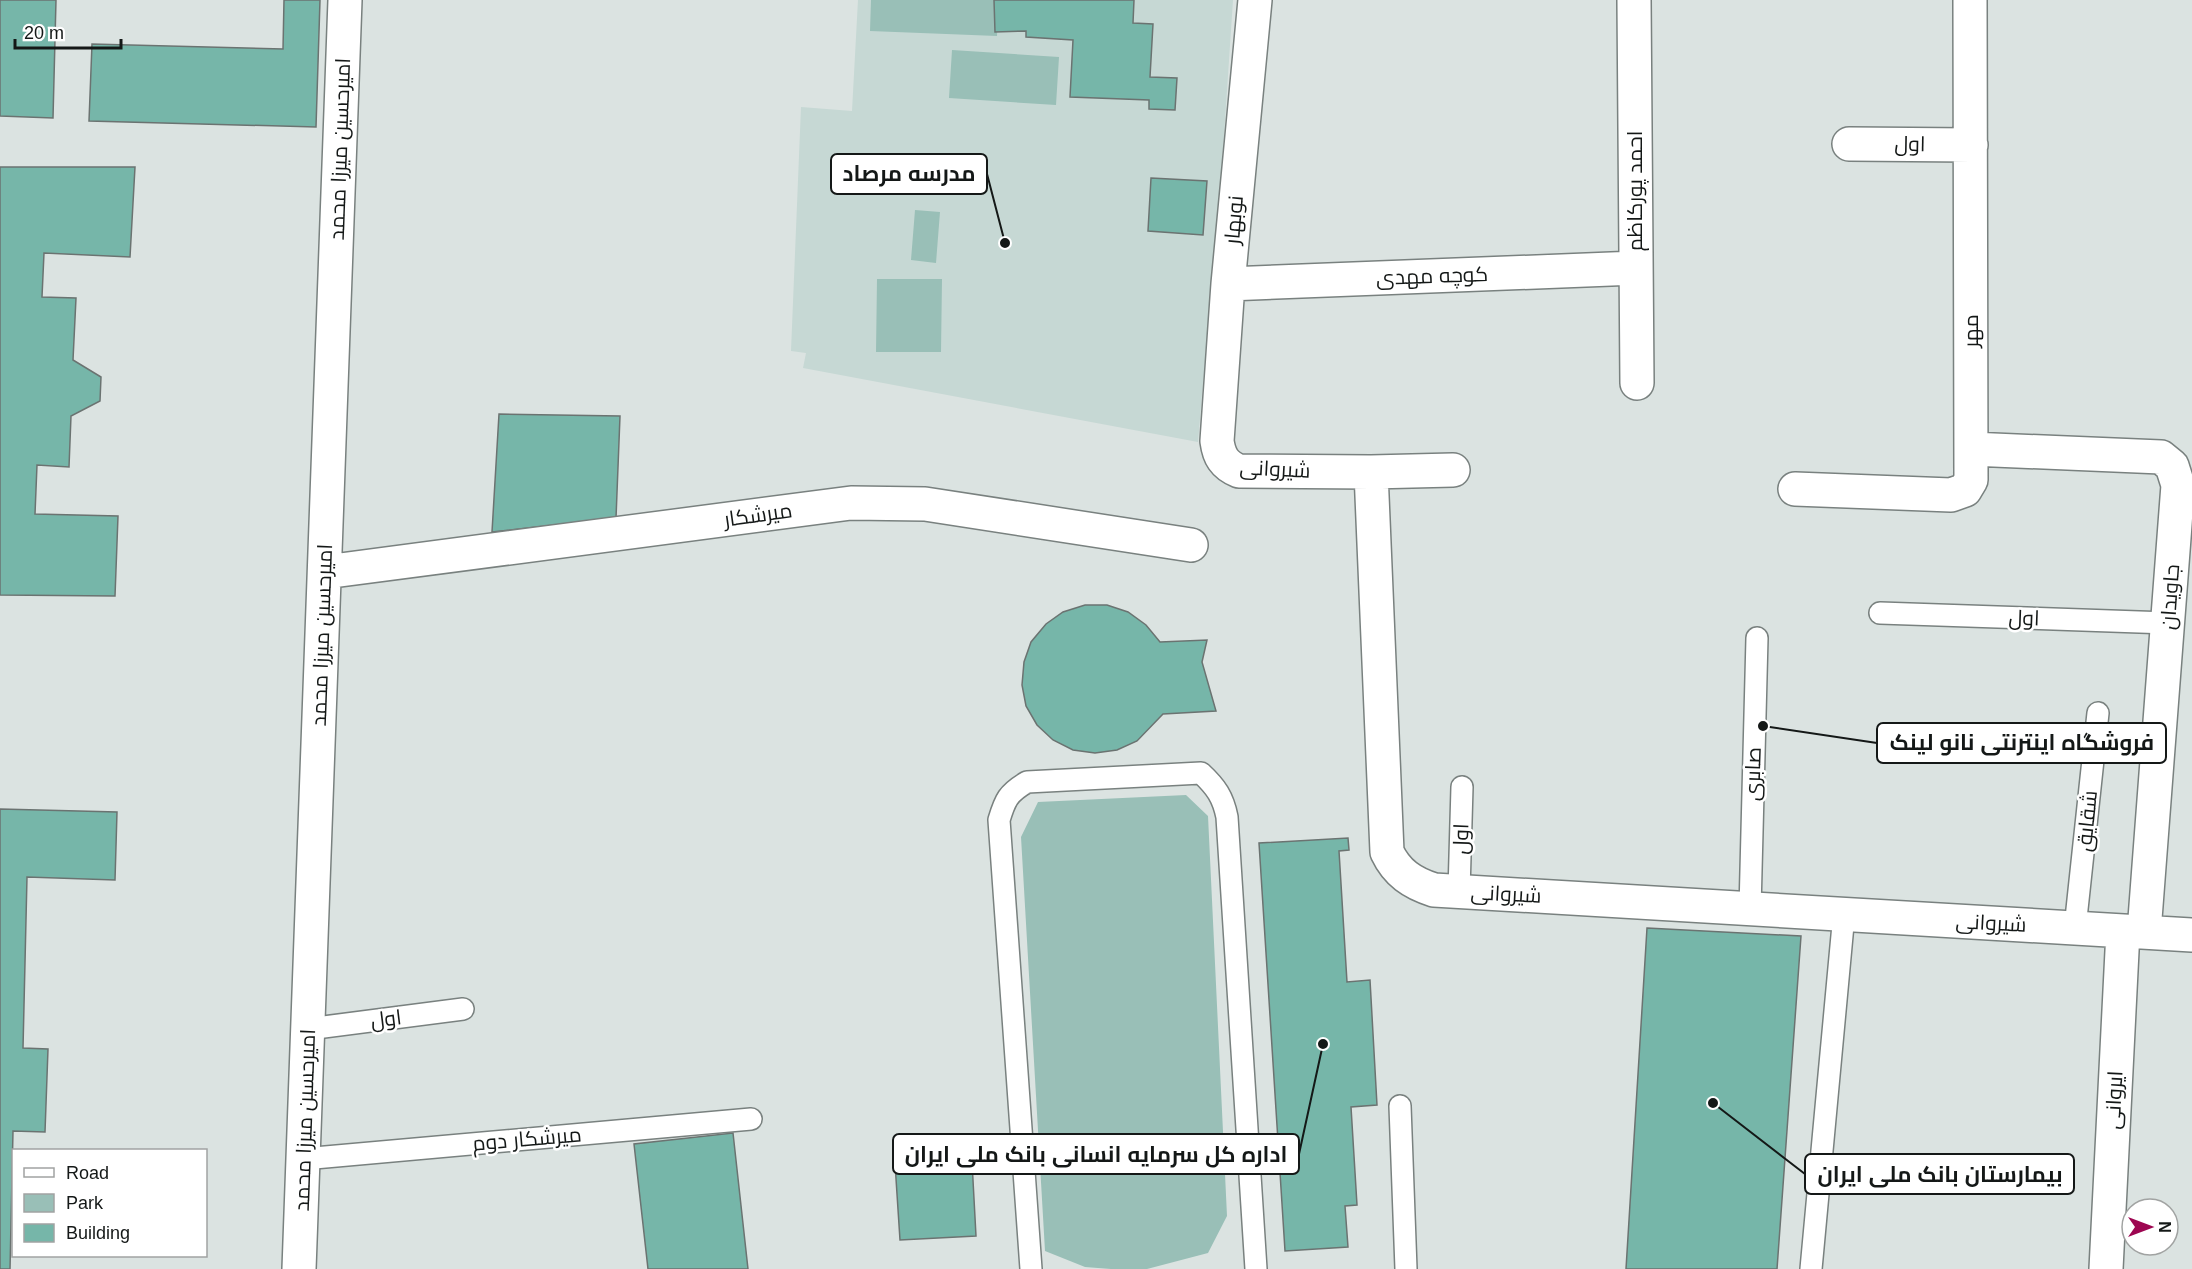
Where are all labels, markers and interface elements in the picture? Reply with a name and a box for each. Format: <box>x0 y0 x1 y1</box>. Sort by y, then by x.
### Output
scale bar <box>15 12 122 50</box>
text: 20 m <box>24 23 64 43</box>
street label: امیرحسین میرزا محمد <box>325 57 356 241</box>
street label: احمد پورکاظم <box>1623 131 1649 251</box>
street label: اول <box>1894 132 1926 157</box>
callout: مدرسه مرصاد <box>831 154 987 194</box>
text: مدرسه مرصاد <box>843 161 975 187</box>
street label: نوبهار <box>1220 195 1249 247</box>
street label: کوچه مهدی <box>1375 262 1489 292</box>
street label: مهر <box>1959 314 1984 349</box>
street label: شیروانی <box>1239 455 1311 484</box>
street label: میرشکار <box>721 498 794 532</box>
street label: امیرحسین میرزا محمد <box>307 543 338 727</box>
street label: جاویدان <box>2156 563 2185 631</box>
street label: اول <box>2008 605 2040 632</box>
callout: فروشگاه اینترنتی نانو لینک <box>1877 723 2166 763</box>
text: فروشگاه اینترنتی نانو لینک <box>1890 730 2154 756</box>
street label: صابری <box>1740 747 1767 802</box>
street label: شقایق <box>2072 789 2103 853</box>
street label: اول <box>1448 823 1475 855</box>
street label: شیروانی <box>1470 880 1542 909</box>
street label: شیروانی <box>1955 909 2027 938</box>
street label: اول <box>369 1005 403 1034</box>
street label: امیرحسین میرزا محمد <box>290 1028 321 1212</box>
street label: ایروانی <box>2100 1070 2129 1130</box>
street label: میرشکار دوم <box>471 1122 583 1158</box>
callout: اداره کل سرمایه انسانی بانک ملی ایران <box>893 1134 1299 1174</box>
text: اداره کل سرمایه انسانی بانک ملی ایران <box>905 1142 1287 1168</box>
legend <box>12 1149 207 1257</box>
callout: بیمارستان بانک ملی ایران <box>1805 1154 2074 1194</box>
text: بیمارستان بانک ملی ایران <box>1817 1162 2063 1188</box>
text: Road <box>66 1163 109 1183</box>
text: Park <box>66 1193 104 1213</box>
north arrow <box>2120 1197 2180 1257</box>
text: N <box>2156 1221 2173 1233</box>
text: Building <box>66 1223 130 1243</box>

